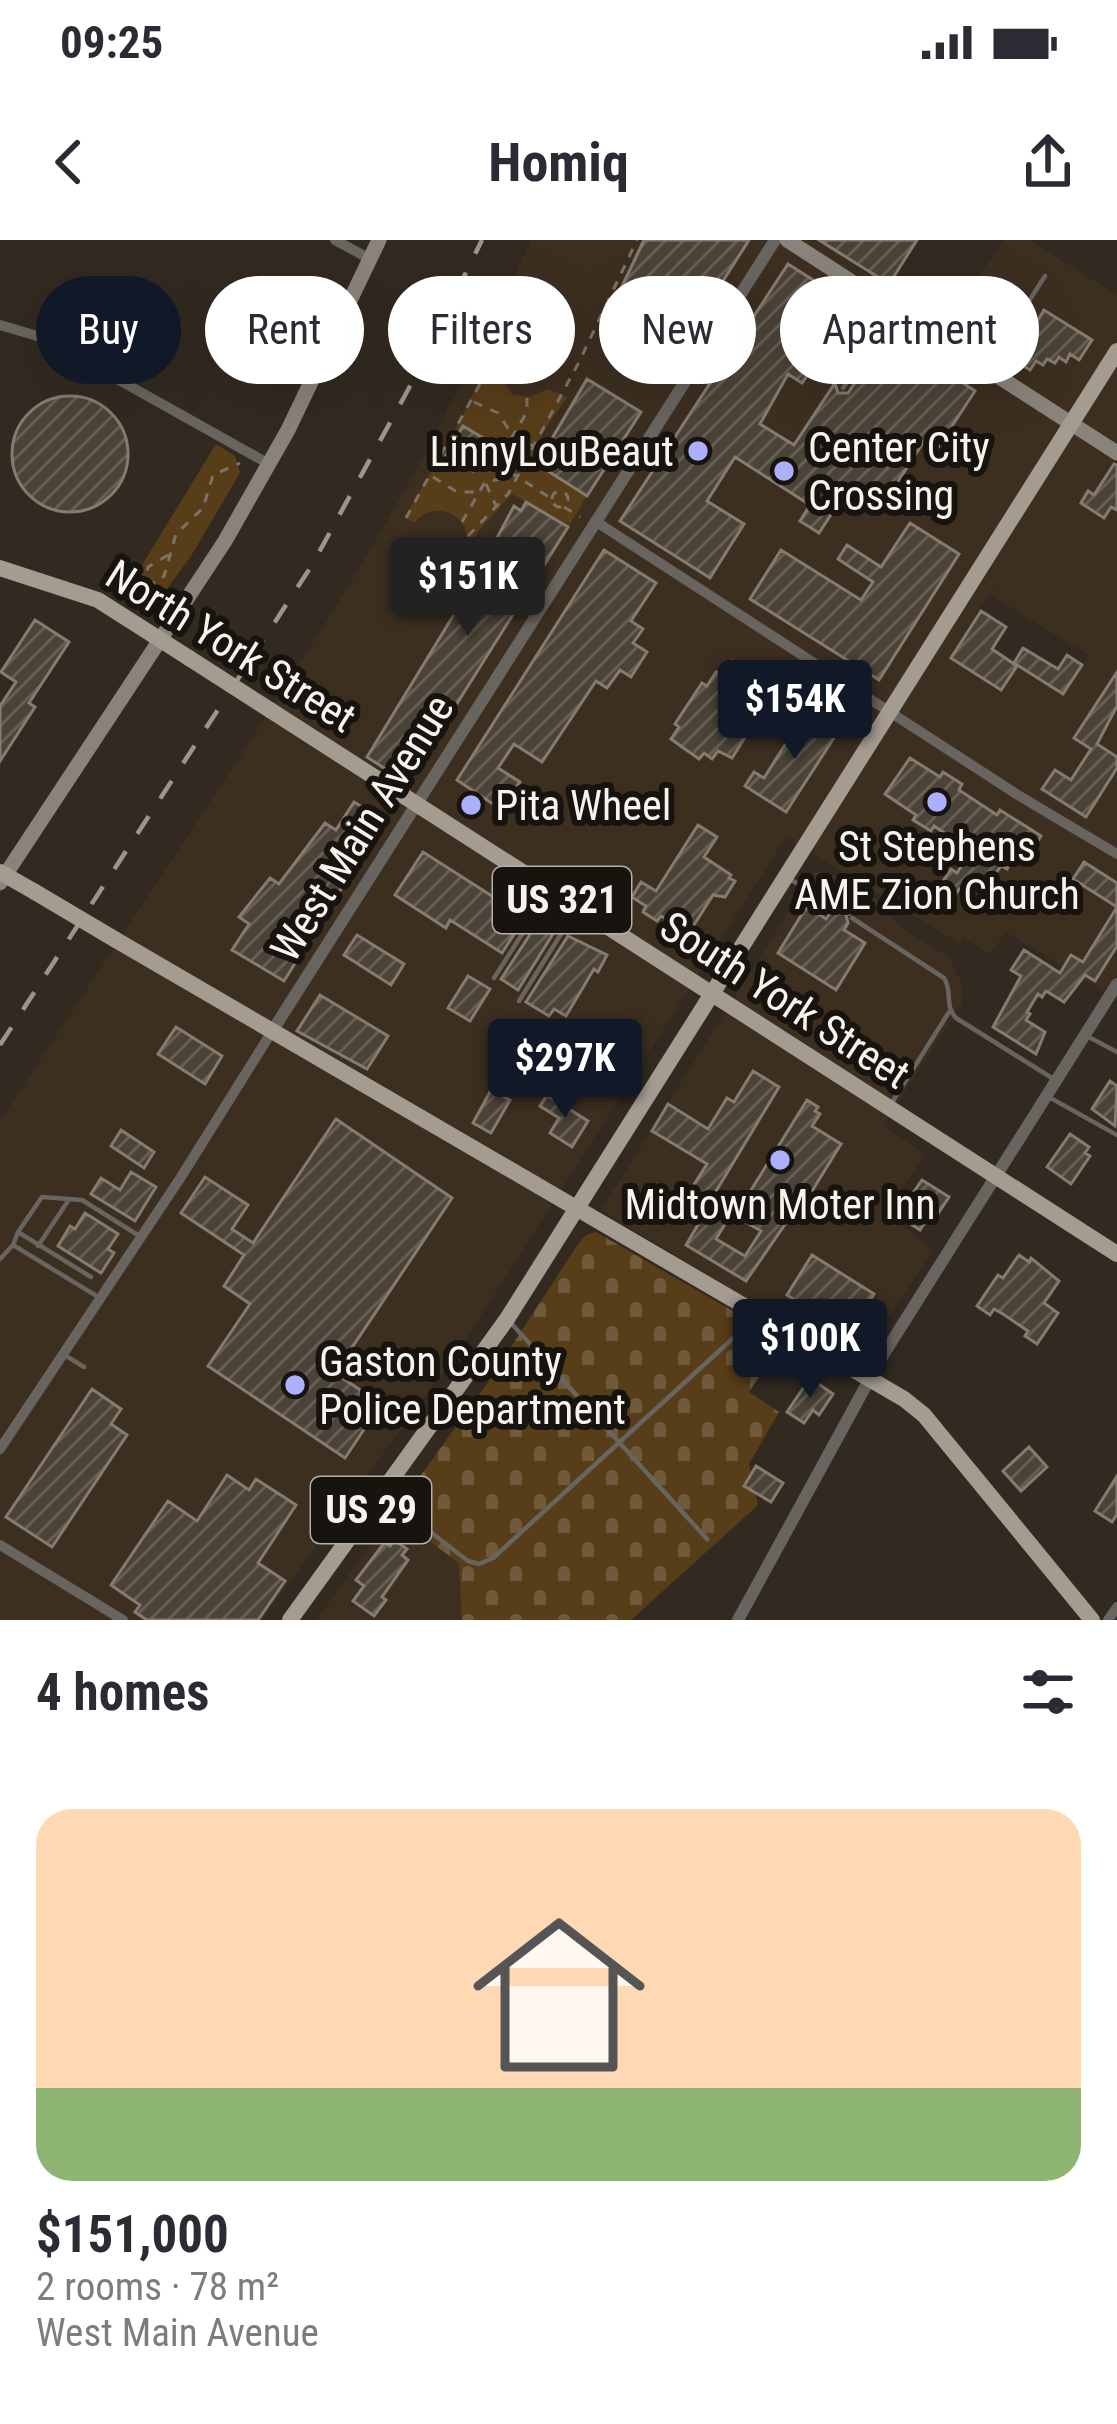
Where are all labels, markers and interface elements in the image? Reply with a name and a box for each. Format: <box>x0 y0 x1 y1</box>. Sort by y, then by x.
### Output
text: 09:25 <box>60 16 163 69</box>
icon: back <box>36 129 102 195</box>
icon: share <box>1015 129 1081 195</box>
text: Homiq <box>488 131 629 194</box>
chip: Buy <box>36 276 181 384</box>
chip: Rent <box>205 276 364 384</box>
chip: Filters <box>388 276 575 384</box>
chip: New <box>599 276 756 384</box>
chip: Apartment <box>780 276 1039 384</box>
place label: Center City Crossing <box>808 423 990 520</box>
place label: LinnyLouBeaut <box>429 427 674 476</box>
marker: LinnyLouBeaut <box>685 438 711 464</box>
marker: Center City Crossing <box>771 458 797 484</box>
pin: $151K <box>384 537 552 639</box>
street label: North York Street <box>97 550 365 742</box>
text: $151K <box>418 553 518 599</box>
pin: $154K <box>711 660 879 762</box>
text: $154K <box>745 676 845 722</box>
street label: West Main Avenue <box>261 686 463 970</box>
place label: Pita Wheel <box>495 781 671 830</box>
marker: St Stephens AME Zion Church <box>924 789 950 815</box>
marker: Pita Wheel <box>458 792 484 818</box>
place label: St Stephens AME Zion Church <box>794 822 1080 919</box>
road number: US 321 <box>493 867 631 933</box>
street label: South York Street <box>651 901 919 1099</box>
pin: $297K <box>481 1019 649 1121</box>
text: $297K <box>515 1035 615 1081</box>
marker: Midtown Moter Inn <box>767 1147 793 1173</box>
place label: Midtown Moter Inn <box>624 1180 936 1229</box>
pin: $100K <box>726 1299 894 1401</box>
text: $100K <box>760 1315 860 1361</box>
place label: Gaston County Police Department <box>319 1337 626 1434</box>
marker: Gaston County Police Department <box>282 1372 308 1398</box>
road number: US 29 <box>311 1477 431 1543</box>
icon: filters <box>1015 1659 1081 1725</box>
text: 4 homes <box>36 1663 209 1722</box>
icon: home <box>451 1887 667 2103</box>
text: $151,000 <box>36 2205 229 2264</box>
text: 2 rooms · 78 m² <box>36 2264 279 2310</box>
text: West Main Avenue <box>36 2310 319 2356</box>

